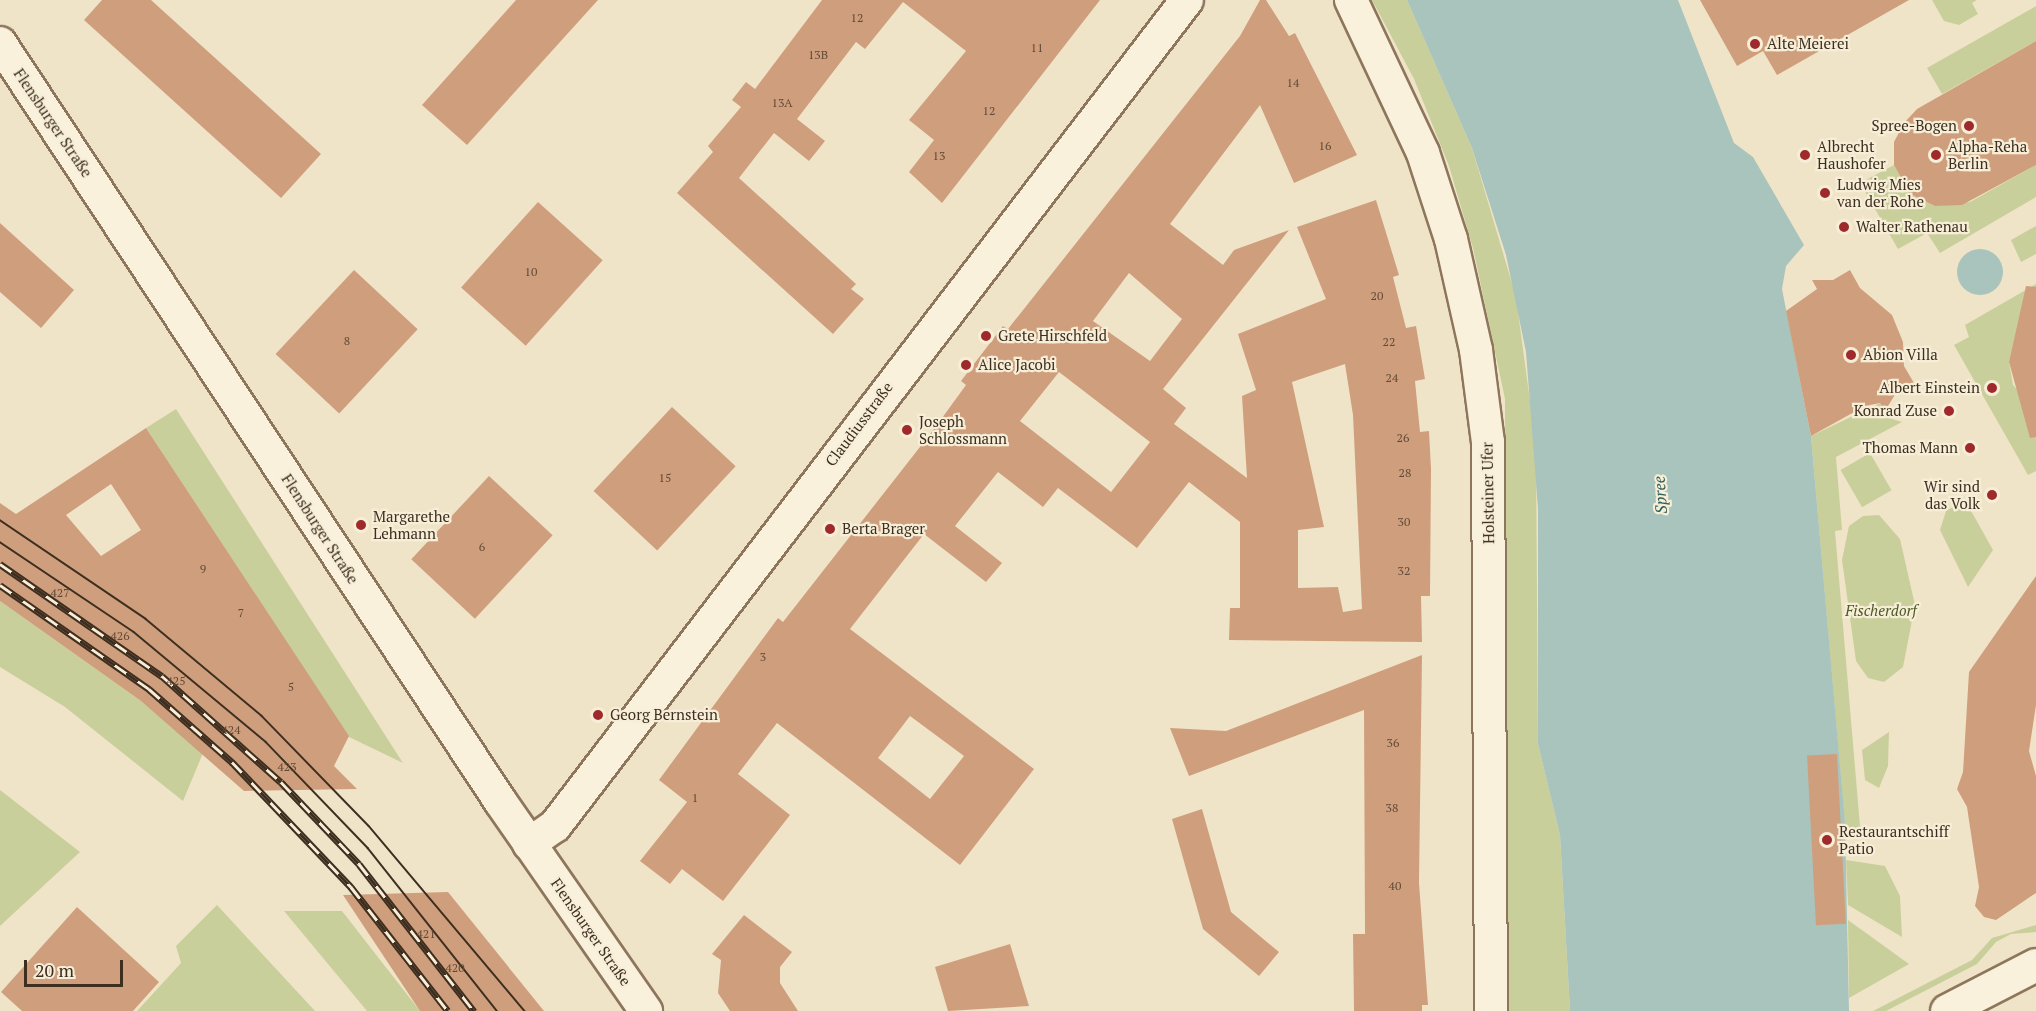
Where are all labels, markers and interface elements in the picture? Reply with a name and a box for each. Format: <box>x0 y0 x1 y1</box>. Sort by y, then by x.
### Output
house number: 12 <box>851 11 863 25</box>
place label: Alte Meierei <box>1767 35 1849 53</box>
marker: Alte Meierei <box>1748 37 1762 51</box>
house number: 11 <box>1031 41 1043 55</box>
house number: 13B <box>808 48 828 62</box>
street label: Flensburger Straße <box>10 65 96 181</box>
house number: 14 <box>1287 76 1299 90</box>
house number: 13A <box>772 96 792 110</box>
house number: 12 <box>983 104 995 118</box>
place label: Spree-Bogen <box>1871 117 1957 135</box>
marker: Spree-Bogen <box>1962 119 1976 133</box>
place label: Albrecht Haushofer <box>1817 137 1886 172</box>
place label: Alpha-Reha Berlin <box>1948 137 2027 172</box>
house number: 16 <box>1319 139 1331 153</box>
marker: Albrecht Haushofer <box>1798 148 1812 162</box>
marker: Alpha-Reha Berlin <box>1929 148 1943 162</box>
house number: 13 <box>933 149 945 163</box>
place label: Ludwig Mies van der Rohe <box>1837 175 1924 210</box>
marker: Ludwig Mies van der Rohe <box>1818 186 1832 200</box>
place label: Walter Rathenau <box>1856 218 1968 236</box>
marker: Walter Rathenau <box>1837 220 1851 234</box>
house number: 10 <box>525 265 537 279</box>
house number: 20 <box>1371 289 1383 303</box>
place label: Grete Hirschfeld <box>998 327 1107 345</box>
marker: Grete Hirschfeld <box>979 329 993 343</box>
house number: 8 <box>344 334 350 348</box>
house number: 22 <box>1383 335 1395 349</box>
place label: Abion Villa <box>1863 346 1938 364</box>
marker: Abion Villa <box>1844 348 1858 362</box>
place label: Alice Jacobi <box>978 356 1056 374</box>
marker: Alice Jacobi <box>959 358 973 372</box>
house number: 24 <box>1386 371 1398 385</box>
street label: Claudiusstraße <box>821 378 897 470</box>
place label: Albert Einstein <box>1879 379 1980 397</box>
marker: Albert Einstein <box>1985 381 1999 395</box>
place label: Konrad Zuse <box>1854 402 1937 420</box>
marker: Konrad Zuse <box>1942 404 1956 418</box>
place label: Joseph Schlossmann <box>919 412 1007 447</box>
marker: Joseph Schlossmann <box>900 423 914 437</box>
house number: 26 <box>1397 431 1409 445</box>
place label: Thomas Mann <box>1863 439 1958 457</box>
marker: Thomas Mann <box>1963 441 1977 455</box>
street label: Holsteiner Ufer <box>1478 442 1498 544</box>
house number: 28 <box>1399 466 1411 480</box>
street label: Flensburger Straße <box>278 471 362 587</box>
house number: 15 <box>659 471 671 485</box>
water label: Spree <box>1649 475 1671 515</box>
place label: Wir sind das Volk <box>1924 477 1980 512</box>
marker: Wir sind das Volk <box>1985 488 1999 502</box>
place label: Margarethe Lehmann <box>373 507 450 542</box>
house number: 30 <box>1398 515 1410 529</box>
marker: Margarethe Lehmann <box>354 518 368 532</box>
place label: Berta Brager <box>842 520 925 538</box>
marker: Berta Brager <box>823 522 837 536</box>
house number: 6 <box>479 540 485 554</box>
house number: 9 <box>200 562 206 576</box>
house number: 32 <box>1398 564 1410 578</box>
house number: 427 <box>50 586 70 600</box>
park label: Fischerdorf <box>1845 602 1917 620</box>
house number: 7 <box>238 606 244 620</box>
house number: 426 <box>110 629 130 643</box>
house number: 3 <box>760 650 766 664</box>
house number: 425 <box>166 674 186 688</box>
house number: 5 <box>288 680 294 694</box>
place label: Georg Bernstein <box>610 706 718 724</box>
marker: Georg Bernstein <box>591 708 605 722</box>
house number: 424 <box>221 723 241 737</box>
house number: 36 <box>1387 736 1399 750</box>
house number: 423 <box>277 760 297 774</box>
house number: 1 <box>692 791 698 805</box>
house number: 38 <box>1386 801 1398 815</box>
place label: Restaurantschiff Patio <box>1839 822 1949 857</box>
marker: Restaurantschiff Patio <box>1820 833 1834 847</box>
street label: Flensburger Straße <box>547 875 635 989</box>
house number: 40 <box>1389 879 1401 893</box>
house number: 421 <box>416 927 436 941</box>
scale bar <box>27 948 126 986</box>
text: 20 m <box>35 958 74 982</box>
house number: 420 <box>445 961 465 975</box>

